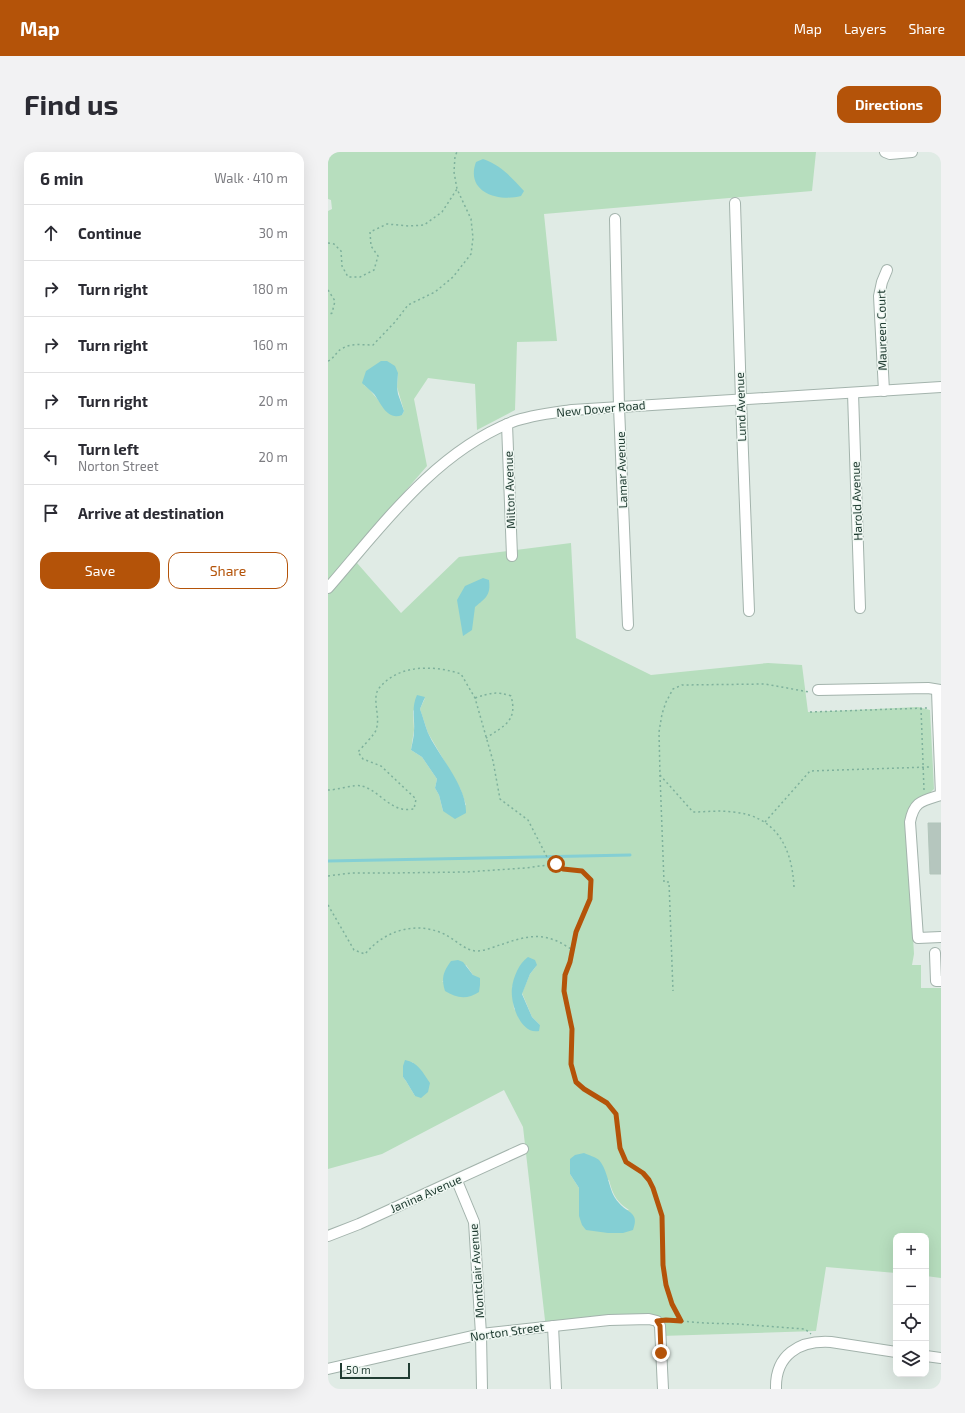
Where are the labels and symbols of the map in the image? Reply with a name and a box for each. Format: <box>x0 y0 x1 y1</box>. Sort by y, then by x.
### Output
street label: Maureen Court <box>873 289 889 371</box>
street label: Lund Avenue <box>732 372 748 442</box>
street label: New Dover Road <box>556 397 646 419</box>
street label: Lamar Avenue <box>613 431 629 509</box>
street label: Milton Avenue <box>501 451 517 529</box>
street label: Harold Avenue <box>848 461 864 541</box>
route start <box>547 855 565 873</box>
street label: Janina Avenue <box>388 1171 464 1215</box>
street label: Montclair Avenue <box>466 1223 486 1319</box>
street label: Norton Street <box>469 1319 545 1343</box>
route end <box>652 1344 670 1362</box>
scale bar <box>340 1361 410 1380</box>

